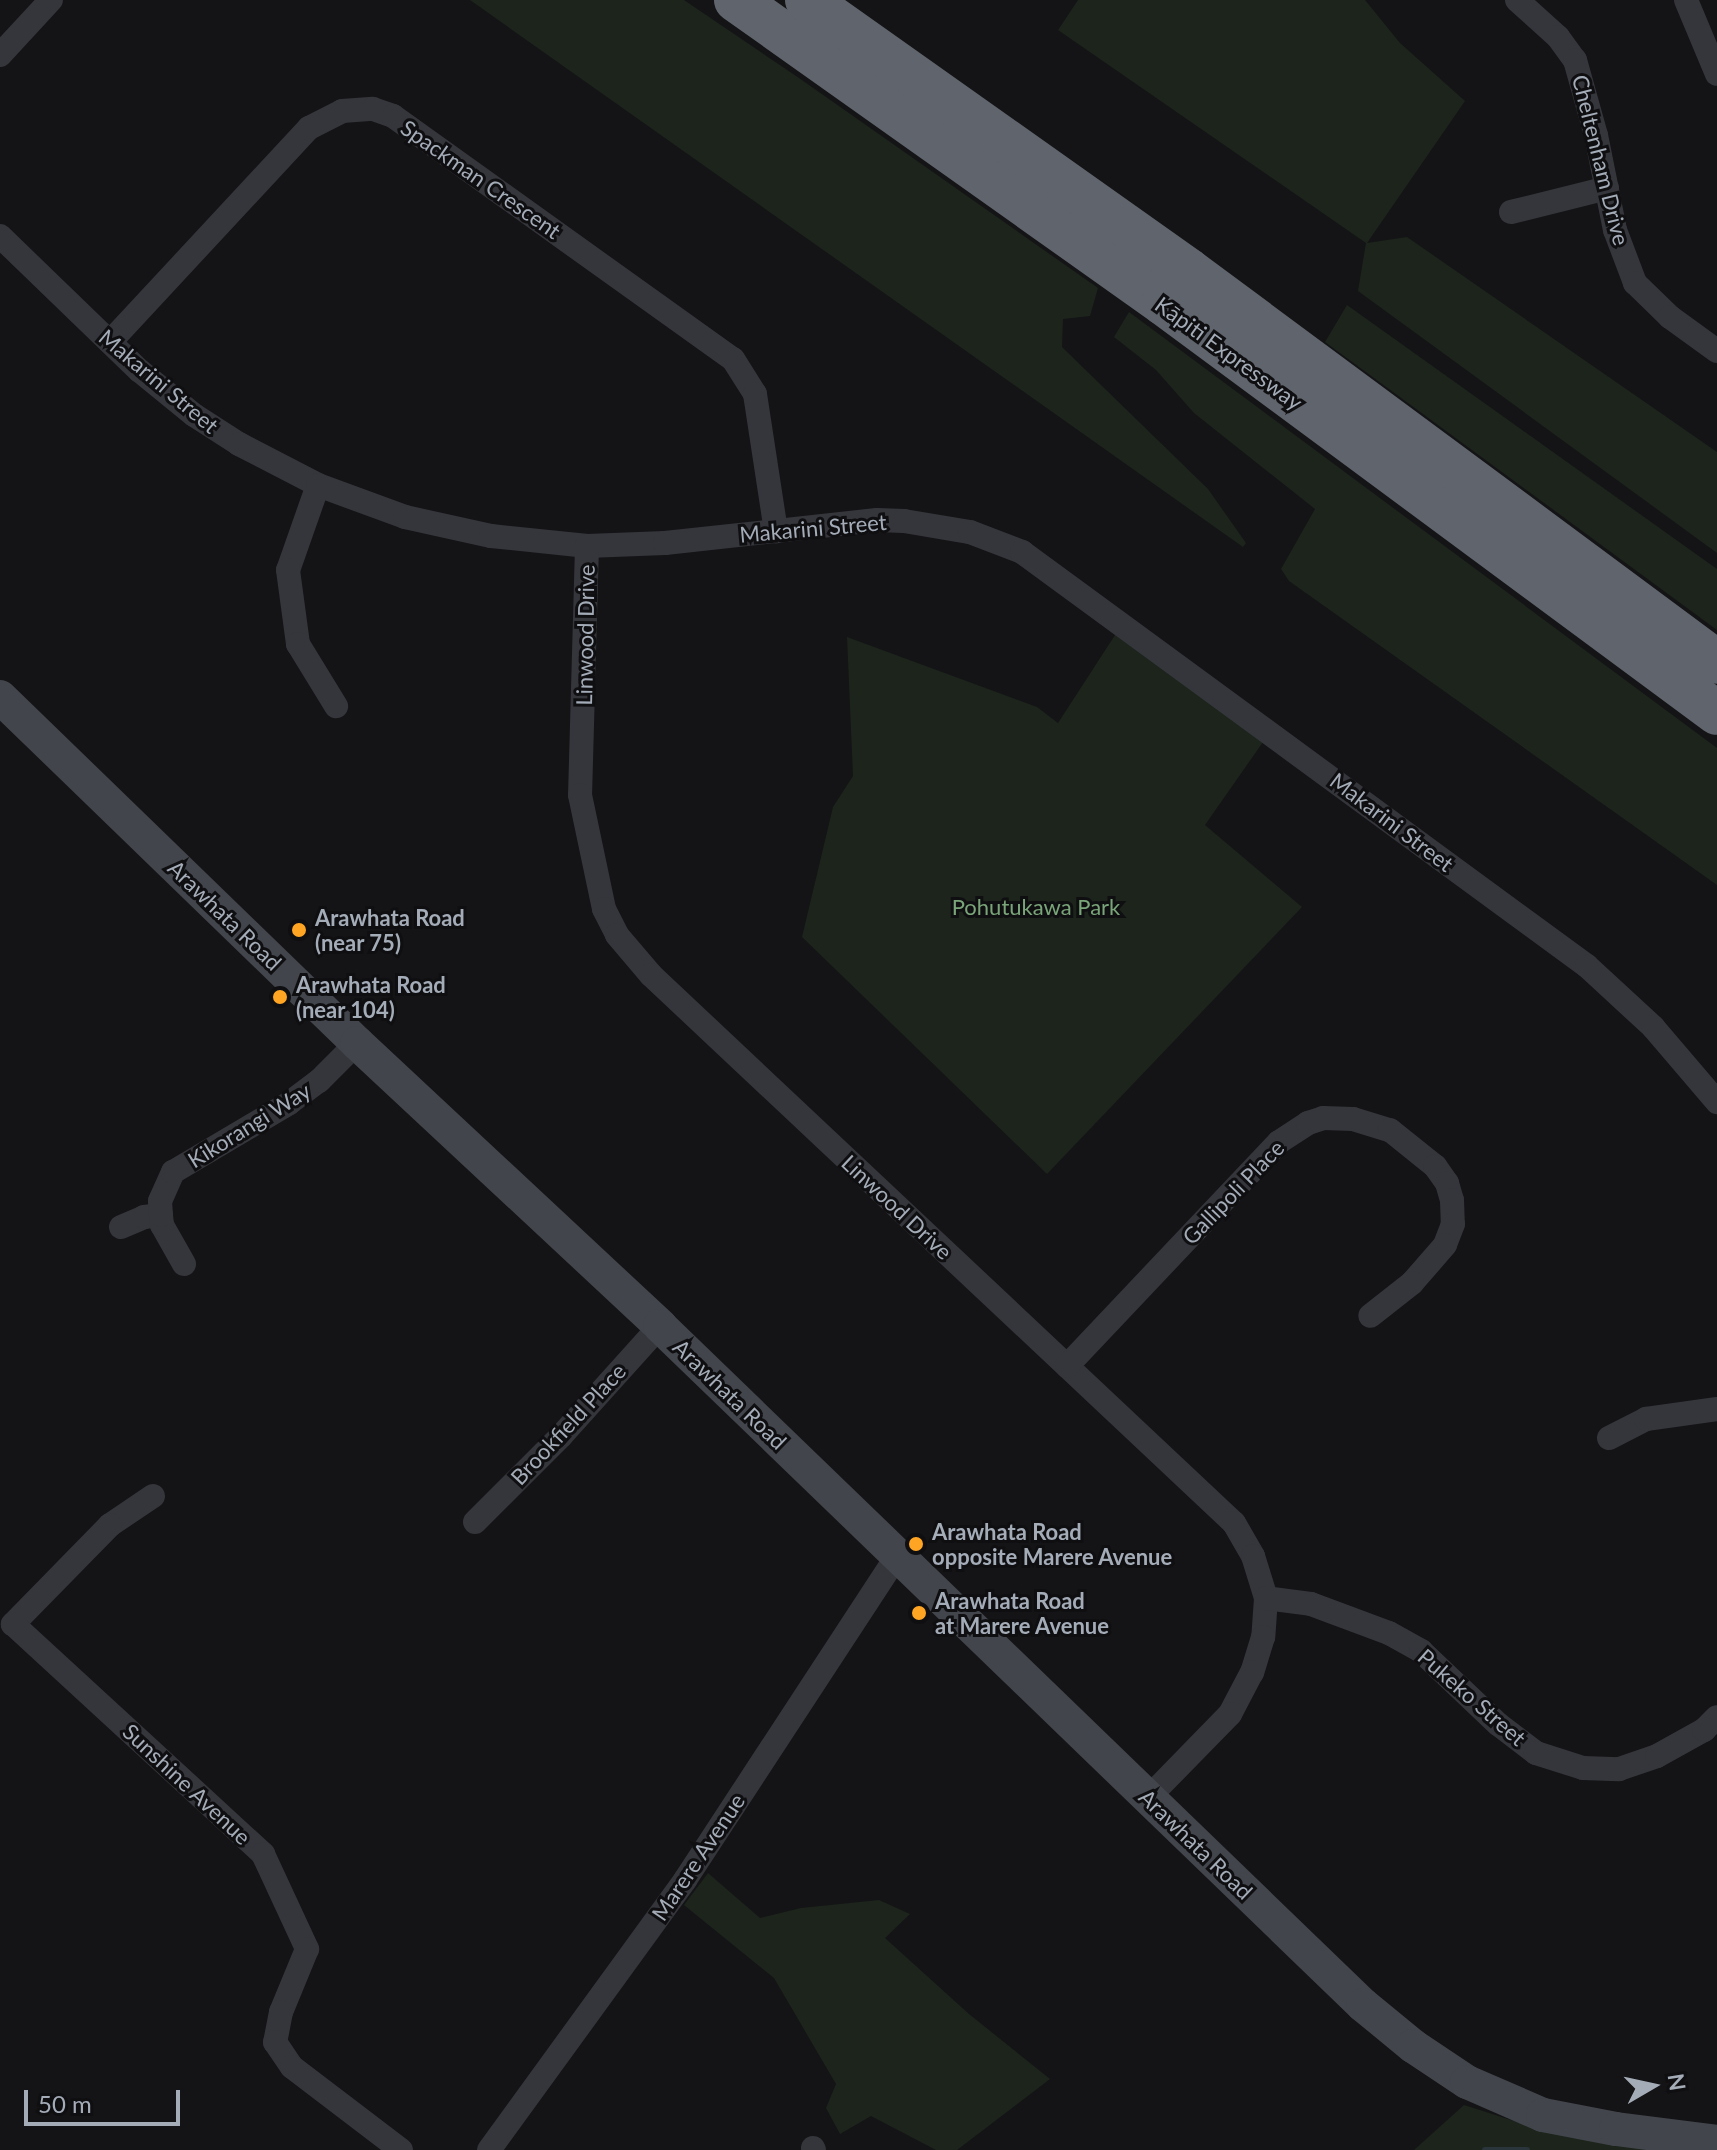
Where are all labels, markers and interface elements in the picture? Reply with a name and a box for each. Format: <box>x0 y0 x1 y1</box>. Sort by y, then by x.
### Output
street label: Cheltenham Drive <box>1567 72 1635 248</box>
street label: Spackman Crescent <box>396 114 566 244</box>
street label: Kāpiti Expressway <box>1150 291 1308 415</box>
street label: Makarini Street <box>94 323 224 439</box>
street label: Makarini Street <box>738 508 888 548</box>
street label: Linwood Drive <box>571 564 599 706</box>
street label: Makarini Street <box>1325 767 1459 877</box>
street label: Arawhata Road <box>163 854 287 976</box>
park label: Pohutukawa Park <box>952 894 1120 920</box>
place label: Arawhata Road (near 75) <box>315 904 465 956</box>
marker: Arawhata Road (near 75) <box>290 921 308 939</box>
place label: Arawhata Road (near 104) <box>296 971 446 1022</box>
marker: Arawhata Road (near 104) <box>271 988 289 1006</box>
street label: Kikorangi Way <box>183 1077 315 1173</box>
street label: Gallipoli Place <box>1177 1134 1289 1250</box>
street label: Linwood Drive <box>836 1149 958 1265</box>
street label: Arawhata Road <box>668 1333 792 1455</box>
street label: Brookfield Place <box>505 1358 631 1490</box>
place label: Arawhata Road opposite Marere Avenue <box>932 1518 1173 1570</box>
marker: Arawhata Road opposite Marere Avenue <box>907 1535 925 1553</box>
place label: Arawhata Road at Marere Avenue <box>935 1587 1110 1638</box>
marker: Arawhata Road at Marere Avenue <box>910 1604 928 1622</box>
street label: Pukeko Street <box>1413 1643 1531 1751</box>
street label: Sunshine Avenue <box>117 1718 257 1850</box>
street label: Arawhata Road <box>1134 1783 1258 1905</box>
street label: Marere Avenue <box>646 1788 750 1926</box>
north arrow <box>1613 2046 1693 2126</box>
text: N <box>1663 2072 1692 2093</box>
scale bar <box>28 2074 184 2124</box>
text: 50 m <box>38 2089 92 2118</box>

